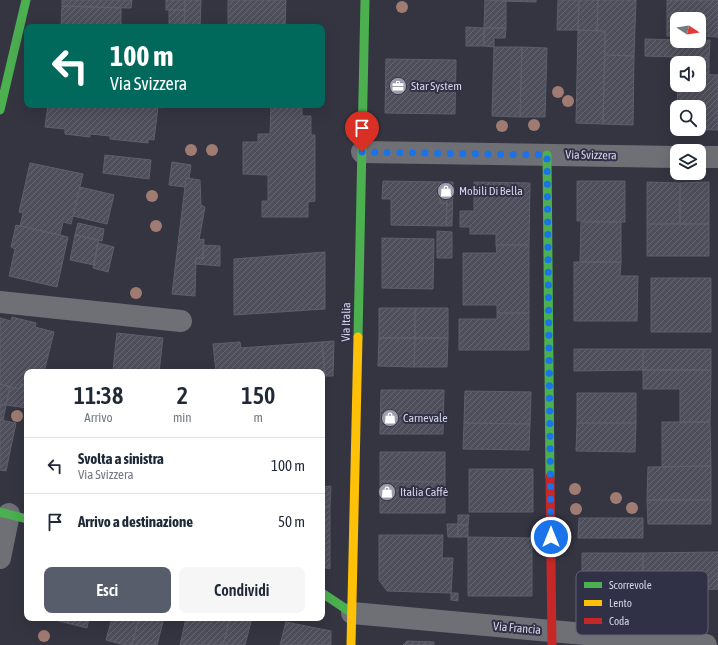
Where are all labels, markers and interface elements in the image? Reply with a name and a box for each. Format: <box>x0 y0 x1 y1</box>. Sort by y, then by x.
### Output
north arrow <box>670 12 706 48</box>
map controls <box>670 12 706 180</box>
icon: left <box>44 40 96 92</box>
text: 100 m <box>110 40 173 72</box>
button: sound <box>670 56 706 92</box>
text: Via Svizzera <box>110 73 187 94</box>
office icon: Star System <box>388 76 408 96</box>
place label: Star System <box>411 79 462 93</box>
button: search <box>670 100 706 136</box>
pin <box>345 111 379 152</box>
icon: arrive <box>351 117 373 139</box>
button: layers <box>670 144 706 180</box>
street label: Via Svizzera <box>565 148 617 162</box>
shop icon: Mobili Di Bella <box>436 181 456 201</box>
place label: Mobili Di Bella <box>459 184 523 198</box>
street label: Via Italia <box>339 302 353 342</box>
text: 11:38 <box>74 382 123 409</box>
text: 2 <box>177 382 188 409</box>
text: 150 <box>241 382 275 409</box>
shop icon: Carnevale <box>380 408 400 428</box>
text: Arrivo <box>84 410 113 425</box>
text: min <box>173 410 192 425</box>
text: m <box>254 410 263 425</box>
place label: Carnevale <box>403 411 448 425</box>
text: Svolta a sinistra <box>78 450 164 467</box>
icon: left <box>44 455 66 477</box>
text: 100 m <box>271 457 305 474</box>
text: Via Svizzera <box>78 467 134 482</box>
shop icon: Italia Caffè <box>377 482 397 502</box>
place label: Italia Caffè <box>400 485 448 499</box>
icon: arrive <box>44 511 66 533</box>
text: Arrivo a destinazione <box>78 513 193 530</box>
text: 50 m <box>278 513 305 530</box>
position arrow <box>530 516 572 558</box>
button: Esci <box>44 567 171 613</box>
button: Condividi <box>179 567 305 613</box>
legend <box>576 571 708 635</box>
text: Scorrevole <box>609 579 652 591</box>
text: Lento <box>609 597 632 609</box>
text: Coda <box>609 615 629 627</box>
street label: Via Francia <box>493 619 541 637</box>

